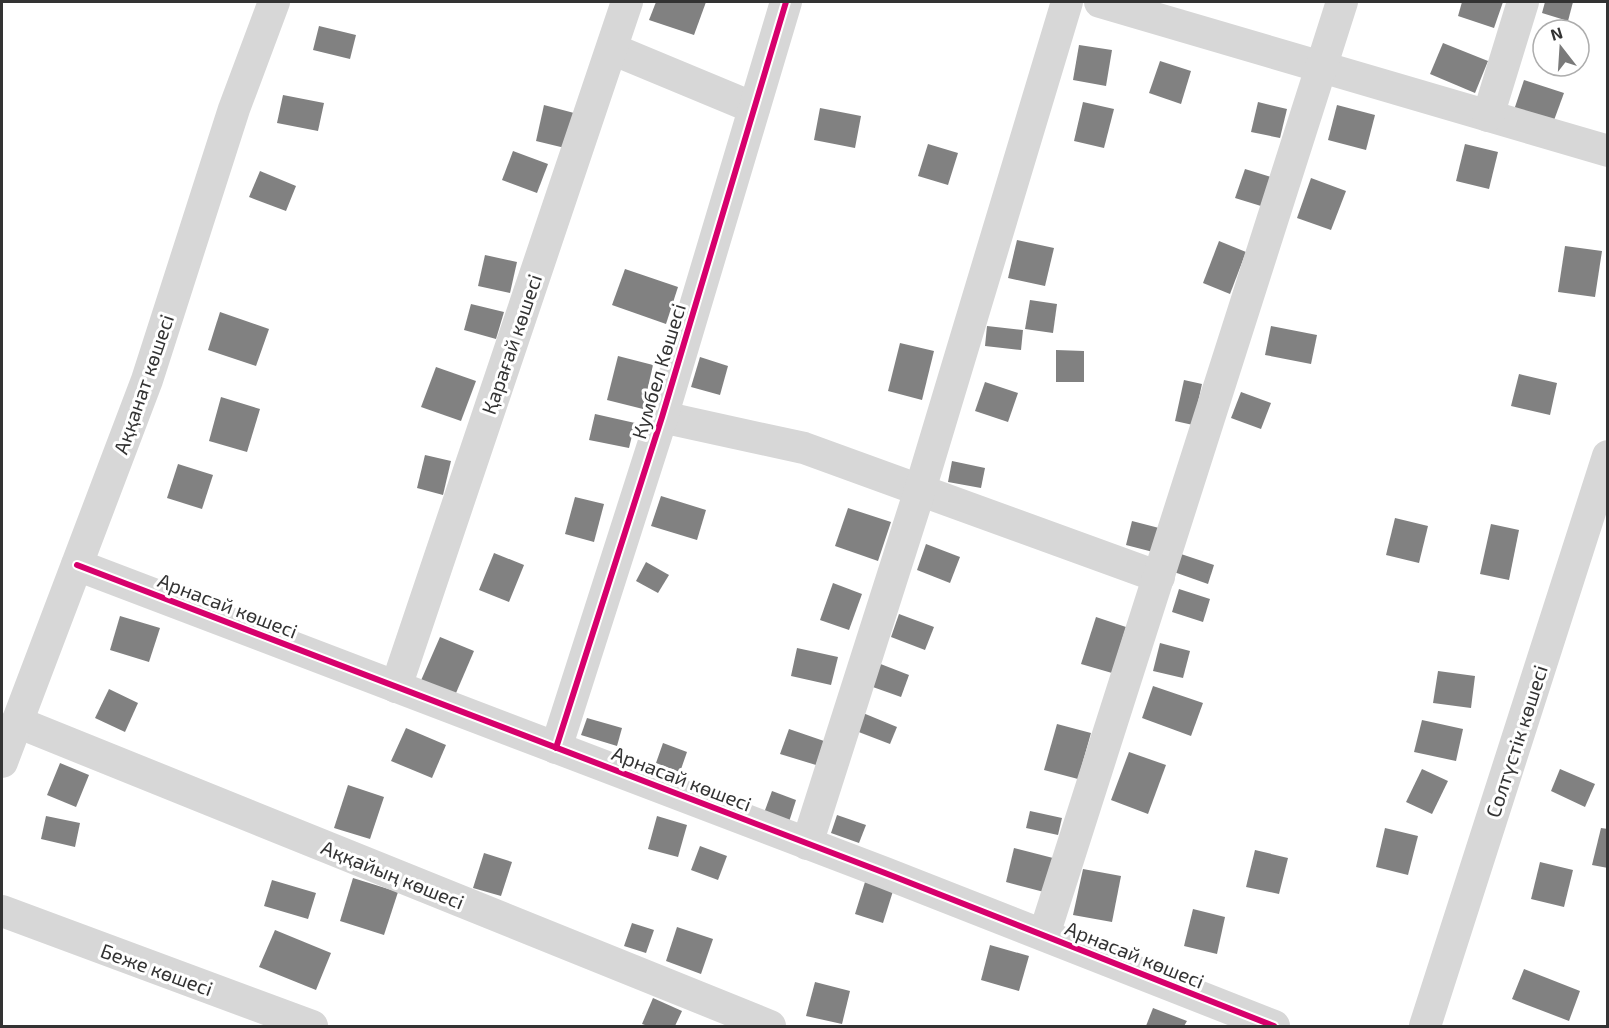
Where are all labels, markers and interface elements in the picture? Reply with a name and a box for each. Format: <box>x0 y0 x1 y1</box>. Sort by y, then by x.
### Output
north arrow <box>1531 18 1591 78</box>
text: N <box>1548 22 1565 44</box>
street label: Қарағай көшесі <box>476 271 546 417</box>
street label: Кумбел Kөшесі <box>626 300 691 442</box>
street label: Аққанат көшесі <box>108 311 178 457</box>
street label: Арнасай көшесі <box>155 567 301 643</box>
street label: Солтүстік көшесі <box>1480 662 1552 820</box>
street label: Арнасай көшесі <box>609 740 755 816</box>
street label: Аққайың көшесі <box>318 834 468 914</box>
street label: Арнасай көшесі <box>1062 915 1208 993</box>
street label: Беже көшесі <box>98 938 216 1000</box>

